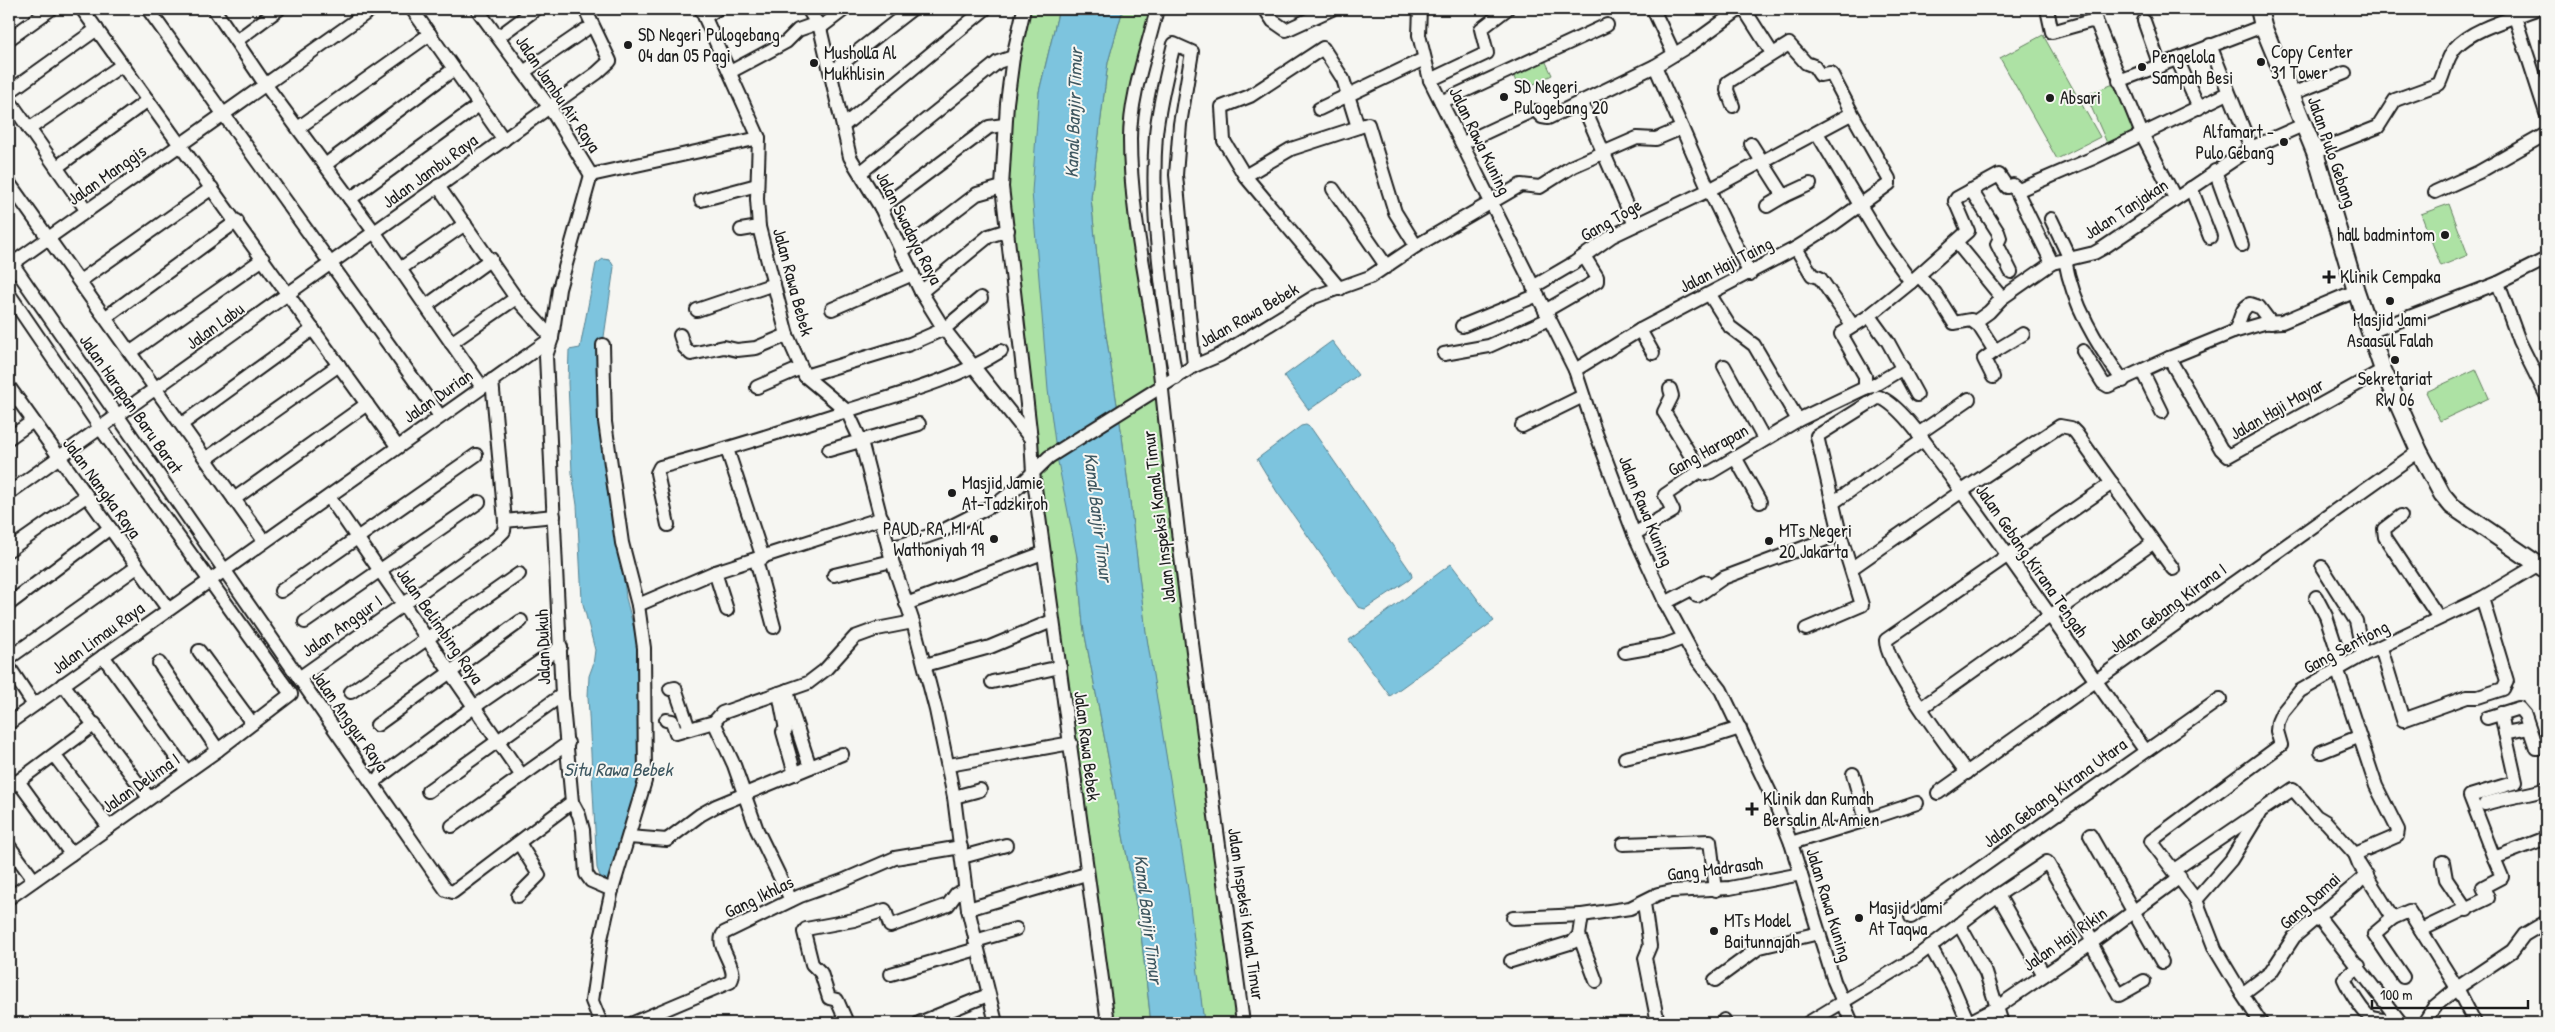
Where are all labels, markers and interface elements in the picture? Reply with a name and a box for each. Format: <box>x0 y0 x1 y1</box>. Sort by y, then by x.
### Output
place label: SD Negeri Pulogebang 04 dan 05 Pagi <box>638 22 780 68</box>
street label: Jalan Jambu Air Raya <box>510 30 607 157</box>
marker: SD Negeri Pulogebang 04 dan 05 Pagi <box>622 39 634 51</box>
place label: Copy Center 31 Tower <box>2271 39 2353 85</box>
place label: Musholla Al Mukhlisin <box>824 40 896 86</box>
place label: Pengelola Sampah Besi <box>2152 44 2233 90</box>
water label: Kanal Banjir Timur <box>1058 45 1088 178</box>
marker: Copy Center 31 Tower <box>2255 56 2267 68</box>
marker: Musholla Al Mukhlisin <box>808 57 820 69</box>
marker: Pengelola Sampah Besi <box>2136 61 2148 73</box>
place label: SD Negeri Pulogebang 20 <box>1514 74 1608 120</box>
street label: Jalan Rawa Kuning <box>1443 82 1517 199</box>
place label: Absari <box>2060 85 2101 110</box>
marker: SD Negeri Pulogebang 20 <box>1498 91 1510 103</box>
marker: Absari <box>2044 92 2056 104</box>
street label: Jalan Pulo Gebang <box>2302 93 2363 211</box>
place label: Alfamart - Pulo Gebang <box>2196 119 2274 165</box>
street label: Jalan Jambu Raya <box>377 127 483 214</box>
marker: Alfamart - Pulo Gebang <box>2278 136 2290 148</box>
street label: Jalan Manggis <box>62 138 151 211</box>
street label: Jalan Swadaya Raya <box>870 167 949 289</box>
street label: Jalan Tanjakan <box>2079 172 2173 245</box>
street label: Gang Toge <box>1576 192 1646 247</box>
place label: hall badmintom <box>2337 222 2435 247</box>
street label: Jalan Rawa Bebek <box>767 225 820 339</box>
marker: hall badmintom <box>2439 229 2451 241</box>
street label: Jalan Haji Taing <box>1675 230 1777 299</box>
place label: Klinik Cempaka <box>2340 264 2441 289</box>
marker: Klinik Cempaka <box>2322 270 2336 284</box>
street label: Jalan Rawa Bebek <box>1194 276 1303 353</box>
marker: Masjid Jami Asaasul Falah <box>2384 295 2396 307</box>
street label: Jalan Labu <box>181 296 249 355</box>
place label: Masjid Jami Asaasul Falah <box>2347 307 2433 353</box>
street label: Jalan Harapan Baru Barat <box>74 329 189 479</box>
marker: Sekretariat RW 06 <box>2389 354 2401 366</box>
street label: Jalan Durian <box>398 362 478 429</box>
place label: Sekretariat RW 06 <box>2358 366 2433 412</box>
street label: Jalan Haji Mayar <box>2225 371 2329 446</box>
street label: Gang Harapan <box>1663 417 1752 482</box>
street label: Jalan Inspeksi Kanal Timur <box>1135 429 1182 605</box>
street label: Jalan Nangka Raya <box>57 432 148 543</box>
water label: Kanal Banjir Timur <box>1078 451 1120 586</box>
street label: Jalan Rawa Kuning <box>1613 452 1680 570</box>
place label: Masjid Jamie At-Tadzkiroh <box>962 470 1048 516</box>
street label: Jalan Gebang Kirana Tengah <box>1970 479 2095 643</box>
marker: Masjid Jamie At-Tadzkiroh <box>946 487 958 499</box>
place label: PAUD, RA, MI Al Wathoniyah 19 <box>883 516 984 562</box>
place label: MTs Negeri 20 Jakarta <box>1779 518 1852 564</box>
marker: PAUD, RA, MI Al Wathoniyah 19 <box>988 533 1000 545</box>
marker: MTs Negeri 20 Jakarta <box>1763 535 1775 547</box>
street label: Jalan Gebang Kirana I <box>2104 557 2231 659</box>
street label: Jalan Belimbing Raya <box>391 563 490 689</box>
street label: Jalan Anggur I <box>296 589 387 663</box>
street label: Jalan Limau Raya <box>46 595 149 680</box>
street label: Jalan Dukuh <box>529 608 556 685</box>
street label: Gang Sentiong <box>2299 614 2393 679</box>
street label: Jalan Anggur Raya <box>306 665 395 777</box>
street label: Jalan Rawa Bebek <box>1068 689 1107 803</box>
street label: Jalan Gebang Kirana Utara <box>1978 732 2132 853</box>
street label: Jalan Delima I <box>97 747 185 819</box>
water label: Situ Rawa Bebek <box>564 756 674 782</box>
place label: Klinik dan Rumah Bersalin Al Amien <box>1763 786 1879 832</box>
marker: Klinik dan Rumah Bersalin Al Amien <box>1745 802 1759 816</box>
street label: Jalan Inspeksi Kanal Timur <box>1222 826 1271 1002</box>
street label: Jalan Rawa Kuning <box>1800 845 1859 965</box>
street label: Gang Madrasah <box>1666 850 1765 887</box>
water label: Kanal Banjir Timur <box>1128 853 1170 988</box>
street label: Gang Damai <box>2273 866 2346 935</box>
street label: Gang Ikhlas <box>720 869 798 924</box>
place label: Masjid Jami At Taqwa <box>1869 895 1943 941</box>
street label: Jalan Haji Rikin <box>2018 900 2112 977</box>
place label: MTs Model Baitunnajah <box>1724 908 1800 954</box>
marker: Masjid Jami At Taqwa <box>1853 912 1865 924</box>
marker: MTs Model Baitunnajah <box>1708 925 1720 937</box>
scale bar <box>2372 977 2529 1009</box>
text: 100 m <box>2380 984 2413 1005</box>

